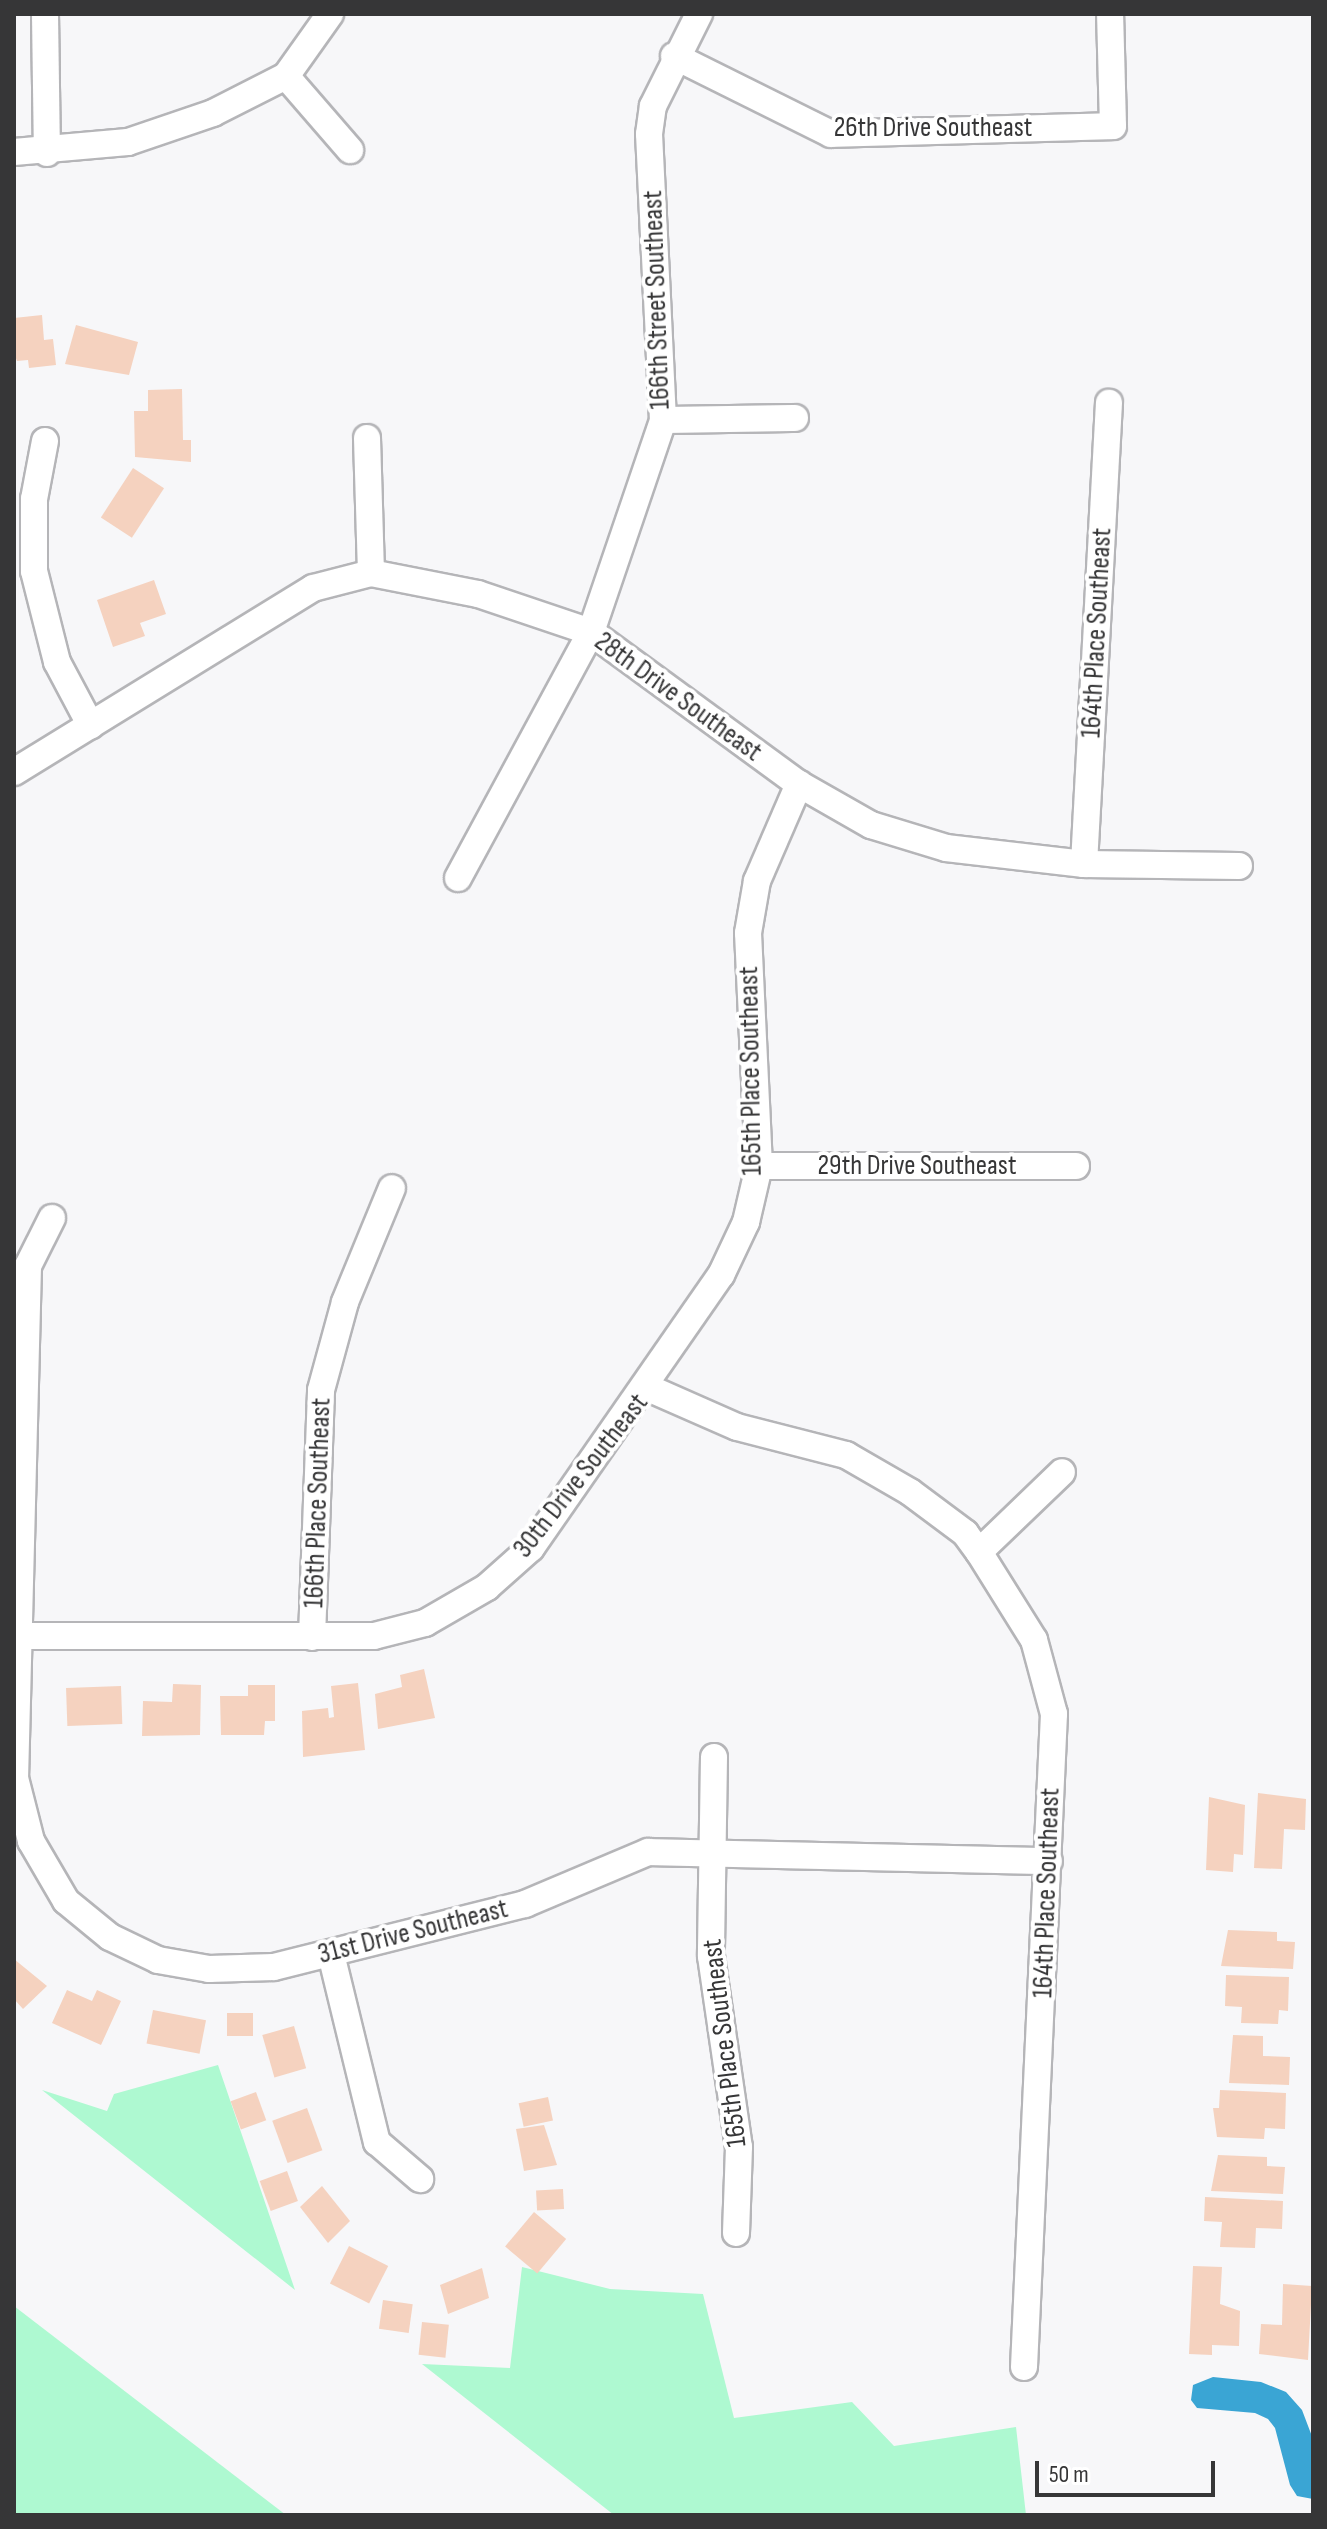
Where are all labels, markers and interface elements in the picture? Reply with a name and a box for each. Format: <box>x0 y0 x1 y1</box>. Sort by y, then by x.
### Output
street label: 26th Drive Southeast <box>834 111 1032 145</box>
street label: 166th Street Southeast <box>636 190 678 410</box>
street label: 164th Place Southeast <box>1075 527 1119 739</box>
street label: 28th Drive Southeast <box>588 625 768 769</box>
street label: 165th Place Southeast <box>732 966 770 1176</box>
street label: 29th Drive Southeast <box>818 1149 1016 1183</box>
street label: 30th Drive Southeast <box>507 1387 655 1565</box>
street label: 166th Place Southeast <box>298 1397 338 1609</box>
street label: 164th Place Southeast <box>1027 1787 1067 1999</box>
street label: 31st Drive Southeast <box>315 1892 511 1972</box>
street label: 165th Place Southeast <box>696 1937 754 2149</box>
scale bar <box>1039 2445 1219 2495</box>
text: 50 m <box>1049 2460 1089 2489</box>

